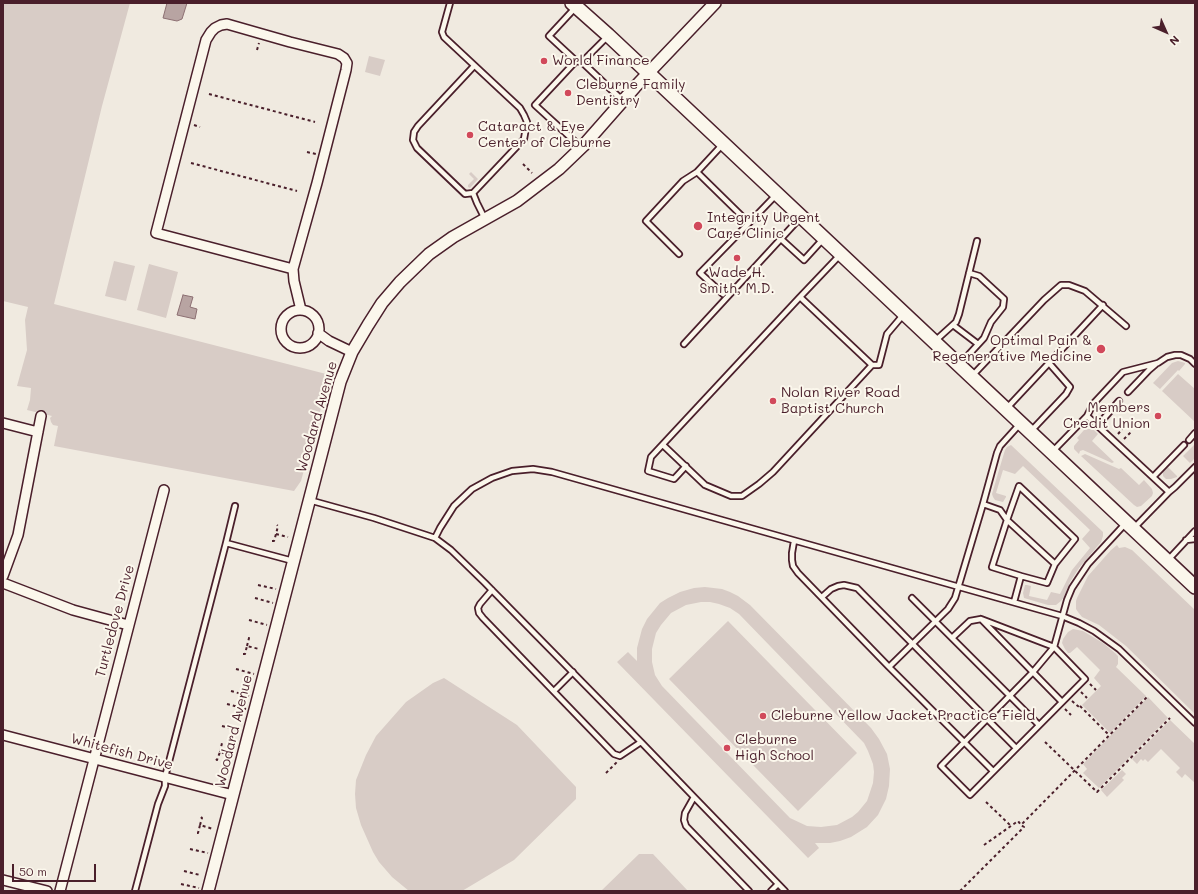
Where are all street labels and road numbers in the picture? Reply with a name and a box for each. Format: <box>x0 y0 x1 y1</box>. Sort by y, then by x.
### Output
street label: Woodard Avenue <box>293 359 341 475</box>
street label: Turtledove Drive <box>92 563 138 679</box>
street label: Woodard Avenue <box>212 673 256 789</box>
street label: Whitefish Drive <box>69 730 175 774</box>

